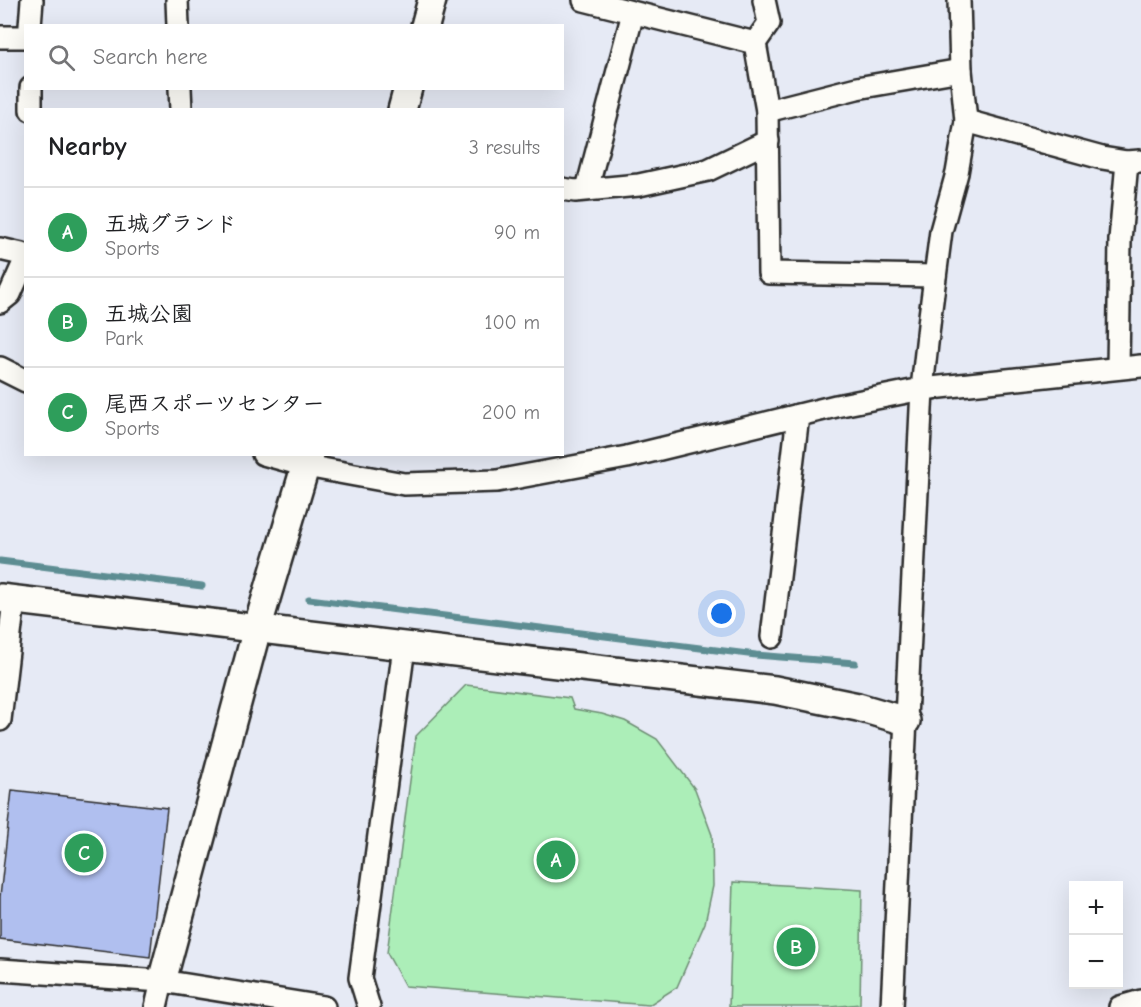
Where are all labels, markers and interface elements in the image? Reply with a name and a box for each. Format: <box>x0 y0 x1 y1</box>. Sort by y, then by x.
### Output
search box <box>24 24 564 90</box>
icon: search <box>45 41 78 74</box>
text: Search here <box>93 44 208 70</box>
text: Nearby <box>48 132 127 162</box>
text: 3 results <box>469 136 540 159</box>
text: 五城グランド <box>105 211 237 237</box>
text: A <box>62 221 73 244</box>
text: 90 m <box>494 221 540 244</box>
text: Sports <box>105 237 159 260</box>
text: 五城公園 <box>105 301 193 327</box>
text: B <box>61 311 74 334</box>
text: 100 m <box>485 311 540 334</box>
text: Park <box>105 327 143 350</box>
text: 尾西スポーツセンター <box>105 391 325 417</box>
text: C <box>61 401 74 424</box>
text: 200 m <box>482 401 540 424</box>
text: Sports <box>105 417 159 440</box>
your location <box>707 599 736 628</box>
pin: C <box>64 830 104 876</box>
pin: A <box>536 838 576 882</box>
map controls <box>1069 881 1123 989</box>
button: + <box>1069 881 1123 935</box>
pin: B <box>776 924 816 970</box>
button: − <box>1069 935 1123 989</box>

